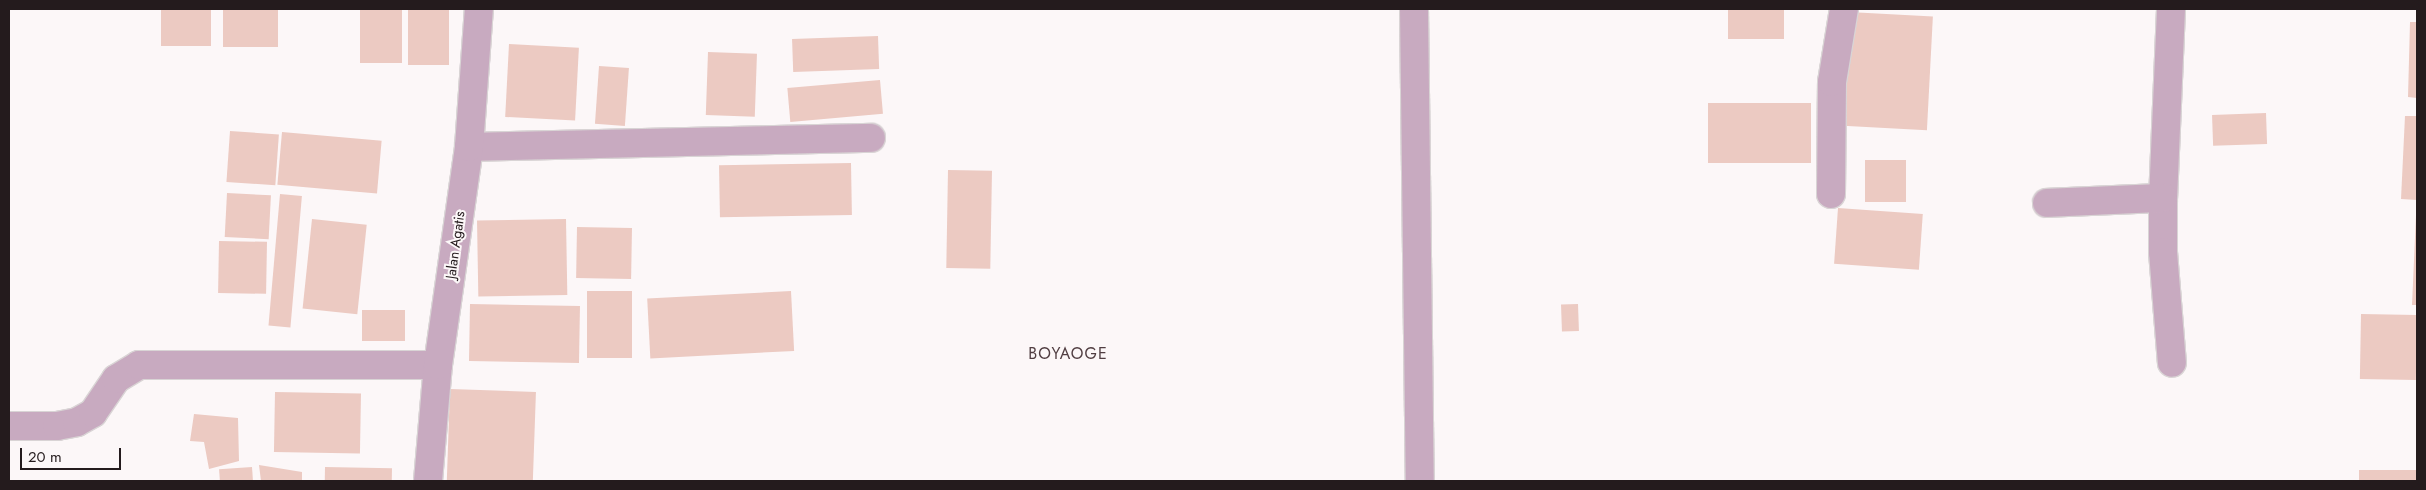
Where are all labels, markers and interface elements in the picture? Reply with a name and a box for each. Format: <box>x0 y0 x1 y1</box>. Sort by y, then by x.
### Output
street label: Jalan Agatis <box>442 210 468 280</box>
district label: BOYAOGE <box>1027 344 1109 364</box>
scale bar <box>22 438 124 470</box>
text: 20 m <box>28 446 62 468</box>

